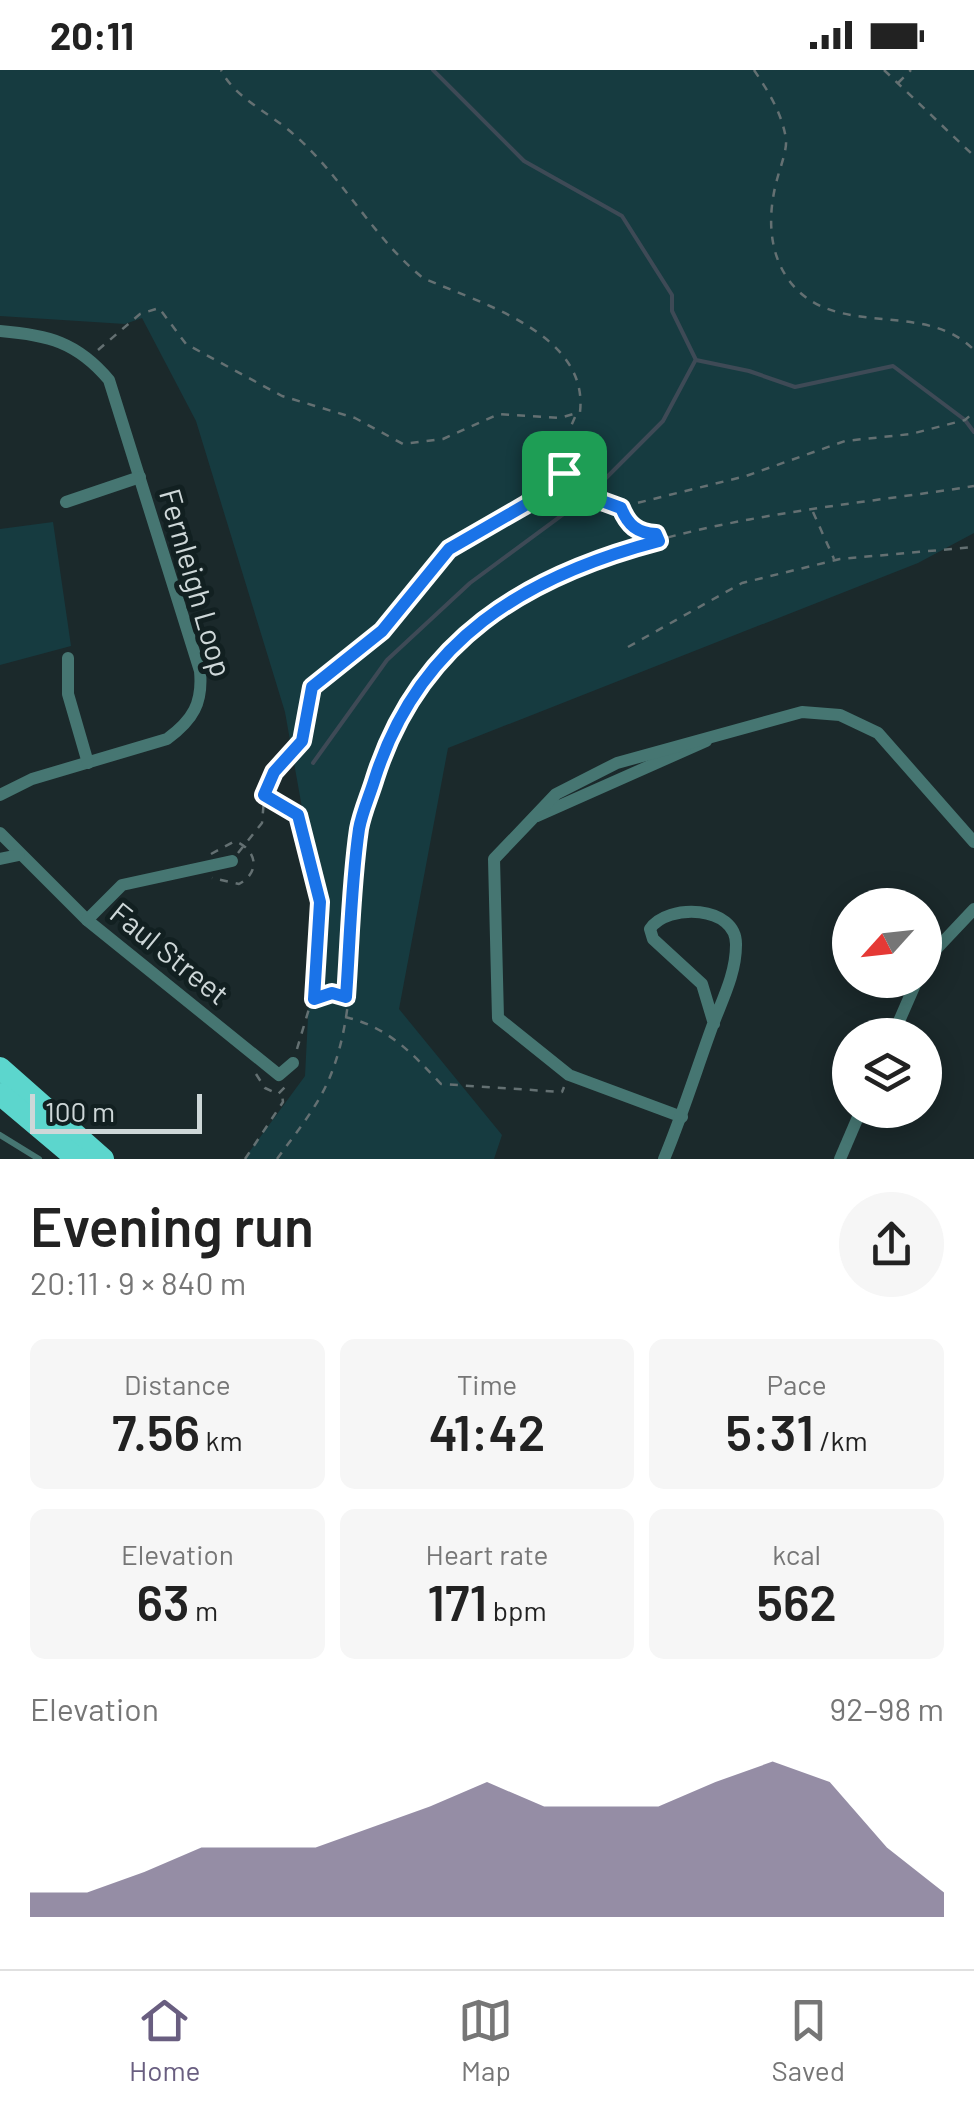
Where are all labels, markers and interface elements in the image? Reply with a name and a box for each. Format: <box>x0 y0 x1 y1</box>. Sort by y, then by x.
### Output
text: 20:11 <box>50 12 134 58</box>
pin <box>522 431 607 516</box>
icon: arrive <box>537 446 592 501</box>
street label: Fernleigh Loop <box>153 484 241 681</box>
north arrow <box>832 888 942 998</box>
map controls <box>832 888 942 1128</box>
street label: Faul Street <box>104 894 237 1011</box>
button: layers <box>832 1018 942 1128</box>
scale bar <box>30 1089 202 1134</box>
text: 100 m <box>45 1094 115 1128</box>
text: Evening run <box>30 1192 314 1258</box>
button: share <box>839 1192 944 1297</box>
text: 20:11 · 9 × 840 m <box>30 1263 246 1301</box>
text: Distance <box>124 1367 231 1401</box>
text: Time <box>457 1367 517 1401</box>
text: Pace <box>767 1367 827 1401</box>
text: 7.56 <box>112 1401 200 1461</box>
text: 41:42 <box>429 1401 545 1461</box>
text: 5:31 <box>726 1401 814 1461</box>
text: km <box>200 1423 243 1457</box>
text: /km <box>814 1423 868 1457</box>
text: Elevation <box>121 1537 234 1571</box>
text: Heart rate <box>426 1537 548 1571</box>
text: kcal <box>772 1537 821 1571</box>
text: 63 <box>136 1571 189 1631</box>
text: 171 <box>427 1571 487 1631</box>
text: 562 <box>756 1571 837 1631</box>
text: m <box>189 1593 218 1627</box>
text: bpm <box>487 1593 547 1627</box>
text: Elevation <box>30 1689 159 1727</box>
text: 92–98 m <box>830 1689 944 1727</box>
tab: Home <box>129 1993 200 2087</box>
tab: Map <box>458 1993 513 2087</box>
tab: Saved <box>772 1993 845 2087</box>

